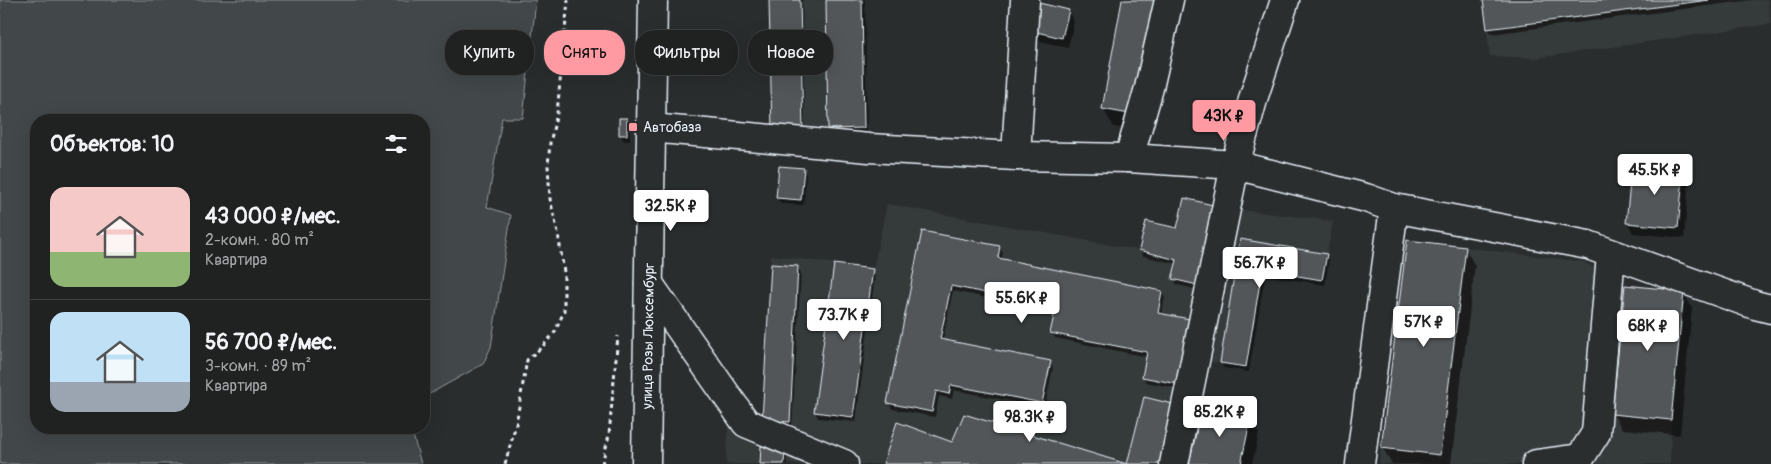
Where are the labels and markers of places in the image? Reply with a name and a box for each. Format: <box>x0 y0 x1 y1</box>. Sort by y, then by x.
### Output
pin: 43K ₽ <box>1189 100 1259 142</box>
place label: Автобаза <box>643 119 701 136</box>
marker: Автобаза <box>627 121 639 133</box>
pin: 45.5K ₽ <box>1609 154 1701 196</box>
pin: 32.5K ₽ <box>625 190 717 232</box>
pin: 56.7K ₽ <box>1214 246 1306 289</box>
pin: 55.6K ₽ <box>976 282 1068 324</box>
pin: 73.7K ₽ <box>798 298 890 341</box>
pin: 57K ₽ <box>1389 306 1459 348</box>
pin: 68K ₽ <box>1613 310 1683 352</box>
pin: 85.2K ₽ <box>1174 396 1266 438</box>
pin: 98.3K ₽ <box>984 400 1076 443</box>

